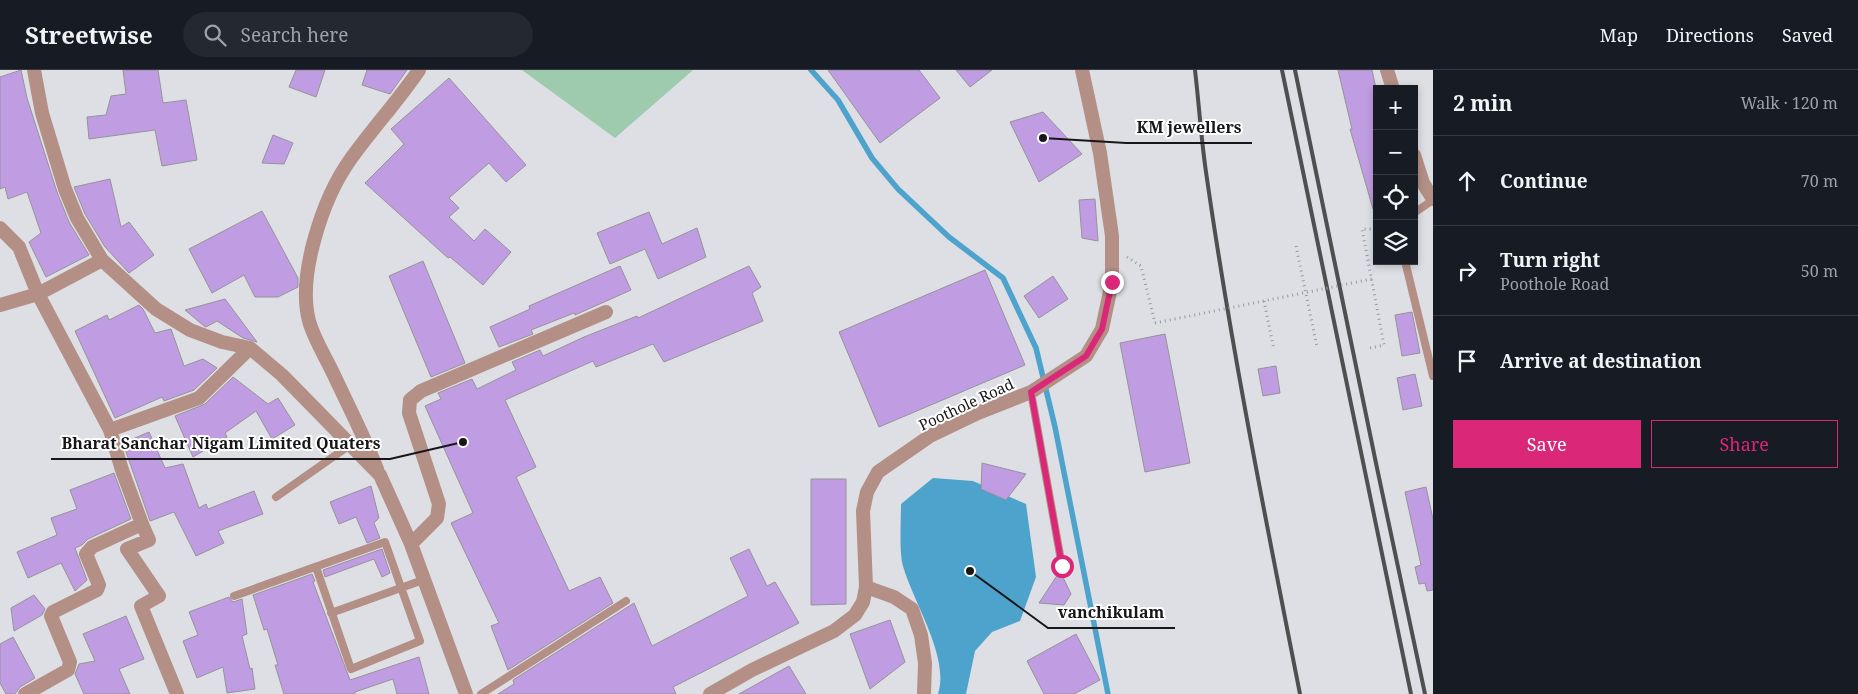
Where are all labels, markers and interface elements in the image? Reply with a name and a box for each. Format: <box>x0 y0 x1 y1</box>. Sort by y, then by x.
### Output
search box <box>183 12 533 57</box>
text: Streetwise <box>25 18 153 51</box>
icon: search <box>201 21 229 49</box>
text: Search here <box>241 22 348 48</box>
text: Map <box>1600 23 1638 47</box>
text: Directions <box>1666 23 1754 47</box>
text: Saved <box>1782 23 1833 47</box>
map controls <box>1373 85 1418 265</box>
button: + <box>1373 85 1418 130</box>
text: 2 min <box>1453 89 1512 117</box>
text: Walk · 120 m <box>1741 92 1838 114</box>
callout: KM jewellers <box>1126 112 1252 143</box>
text: KM jewellers <box>1136 116 1242 138</box>
button: − <box>1373 130 1418 175</box>
icon: ahead <box>1453 167 1481 195</box>
text: Continue <box>1500 168 1588 194</box>
text: 70 m <box>1801 170 1838 192</box>
button: locate <box>1373 175 1418 220</box>
button: layers <box>1373 220 1418 265</box>
text: Turn right <box>1500 247 1600 273</box>
icon: right <box>1453 257 1481 285</box>
text: 50 m <box>1801 260 1838 282</box>
route end <box>1101 271 1124 294</box>
text: Poothole Road <box>1500 273 1609 295</box>
icon: arrive <box>1453 347 1481 375</box>
text: Arrive at destination <box>1500 348 1702 374</box>
street label: Poothole Road <box>915 373 1017 435</box>
button: Save <box>1453 420 1641 468</box>
button: Share <box>1651 420 1838 468</box>
callout: Bharat Sanchar Nigam Limited Quaters <box>51 428 390 459</box>
text: Bharat Sanchar Nigam Limited Quaters <box>61 432 381 454</box>
route start <box>1051 555 1074 578</box>
callout: vanchikulam <box>1048 597 1175 628</box>
text: vanchikulam <box>1058 601 1165 623</box>

